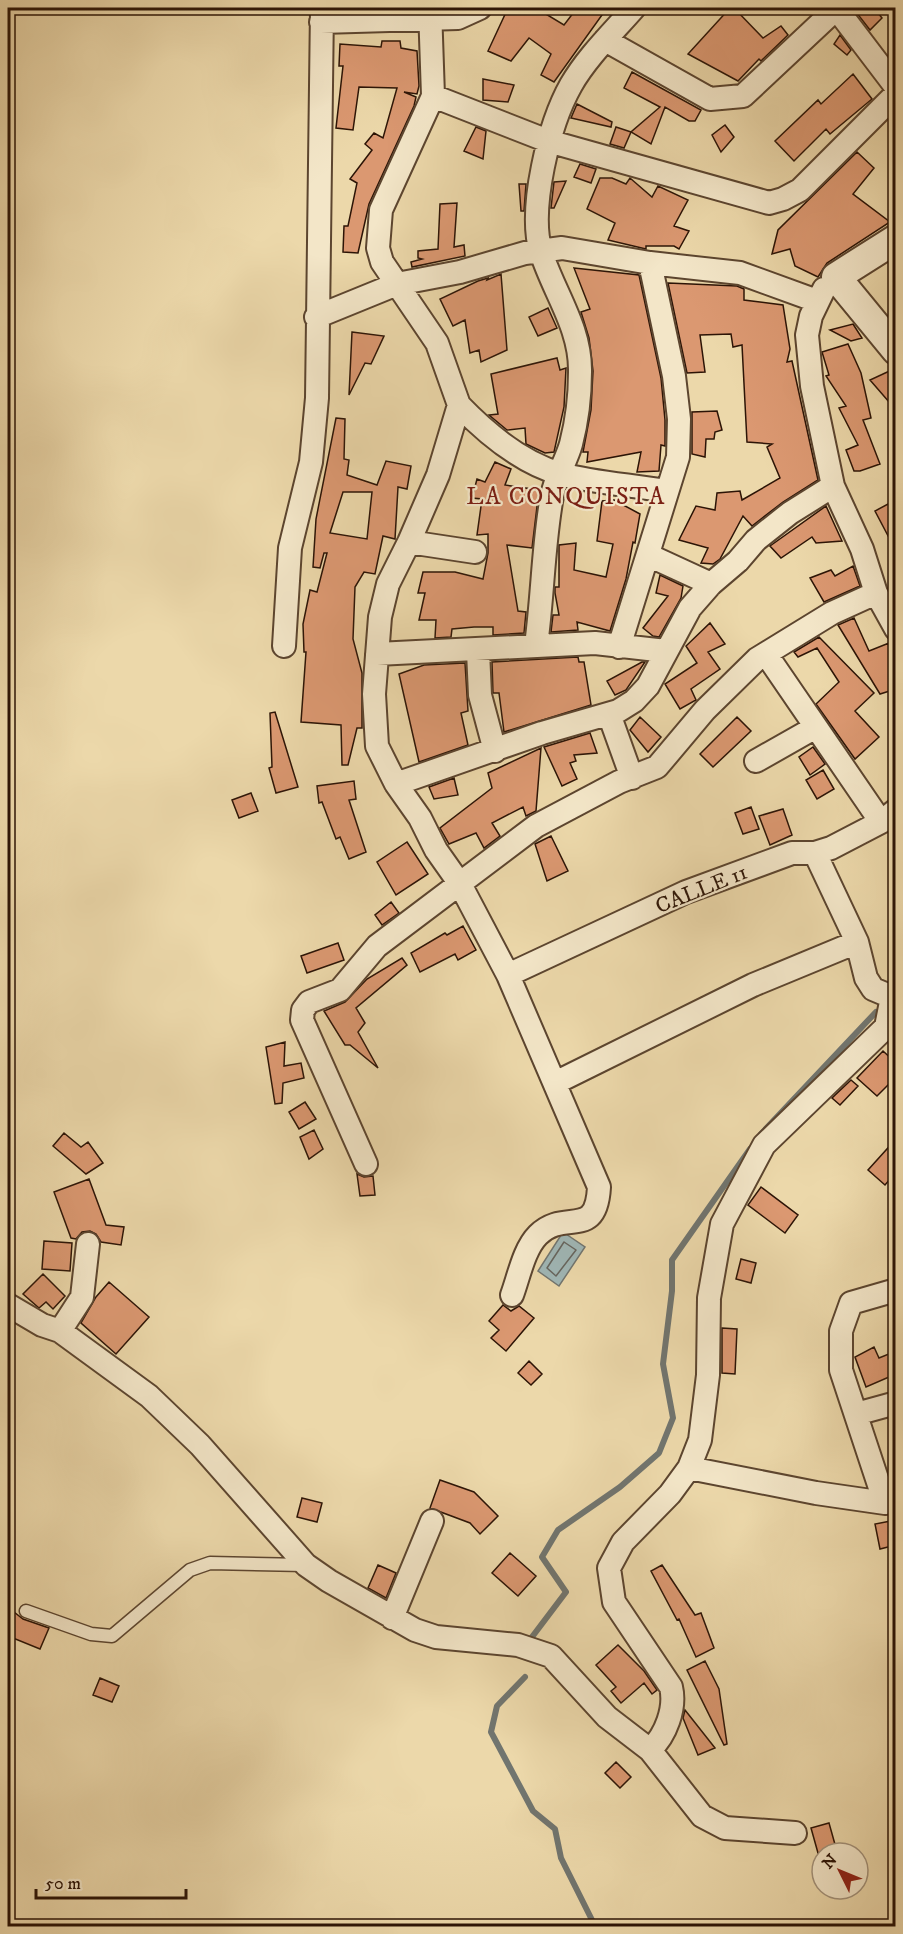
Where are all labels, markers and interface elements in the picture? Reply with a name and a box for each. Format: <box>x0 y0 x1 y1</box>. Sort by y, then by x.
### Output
district label: LA CONQUISTA <box>466 482 666 512</box>
street label: CALLE 11 <box>652 859 752 920</box>
north arrow <box>810 1841 870 1901</box>
text: N <box>818 1850 842 1873</box>
scale bar <box>36 1862 186 1900</box>
text: 50 m <box>45 1873 81 1895</box>

